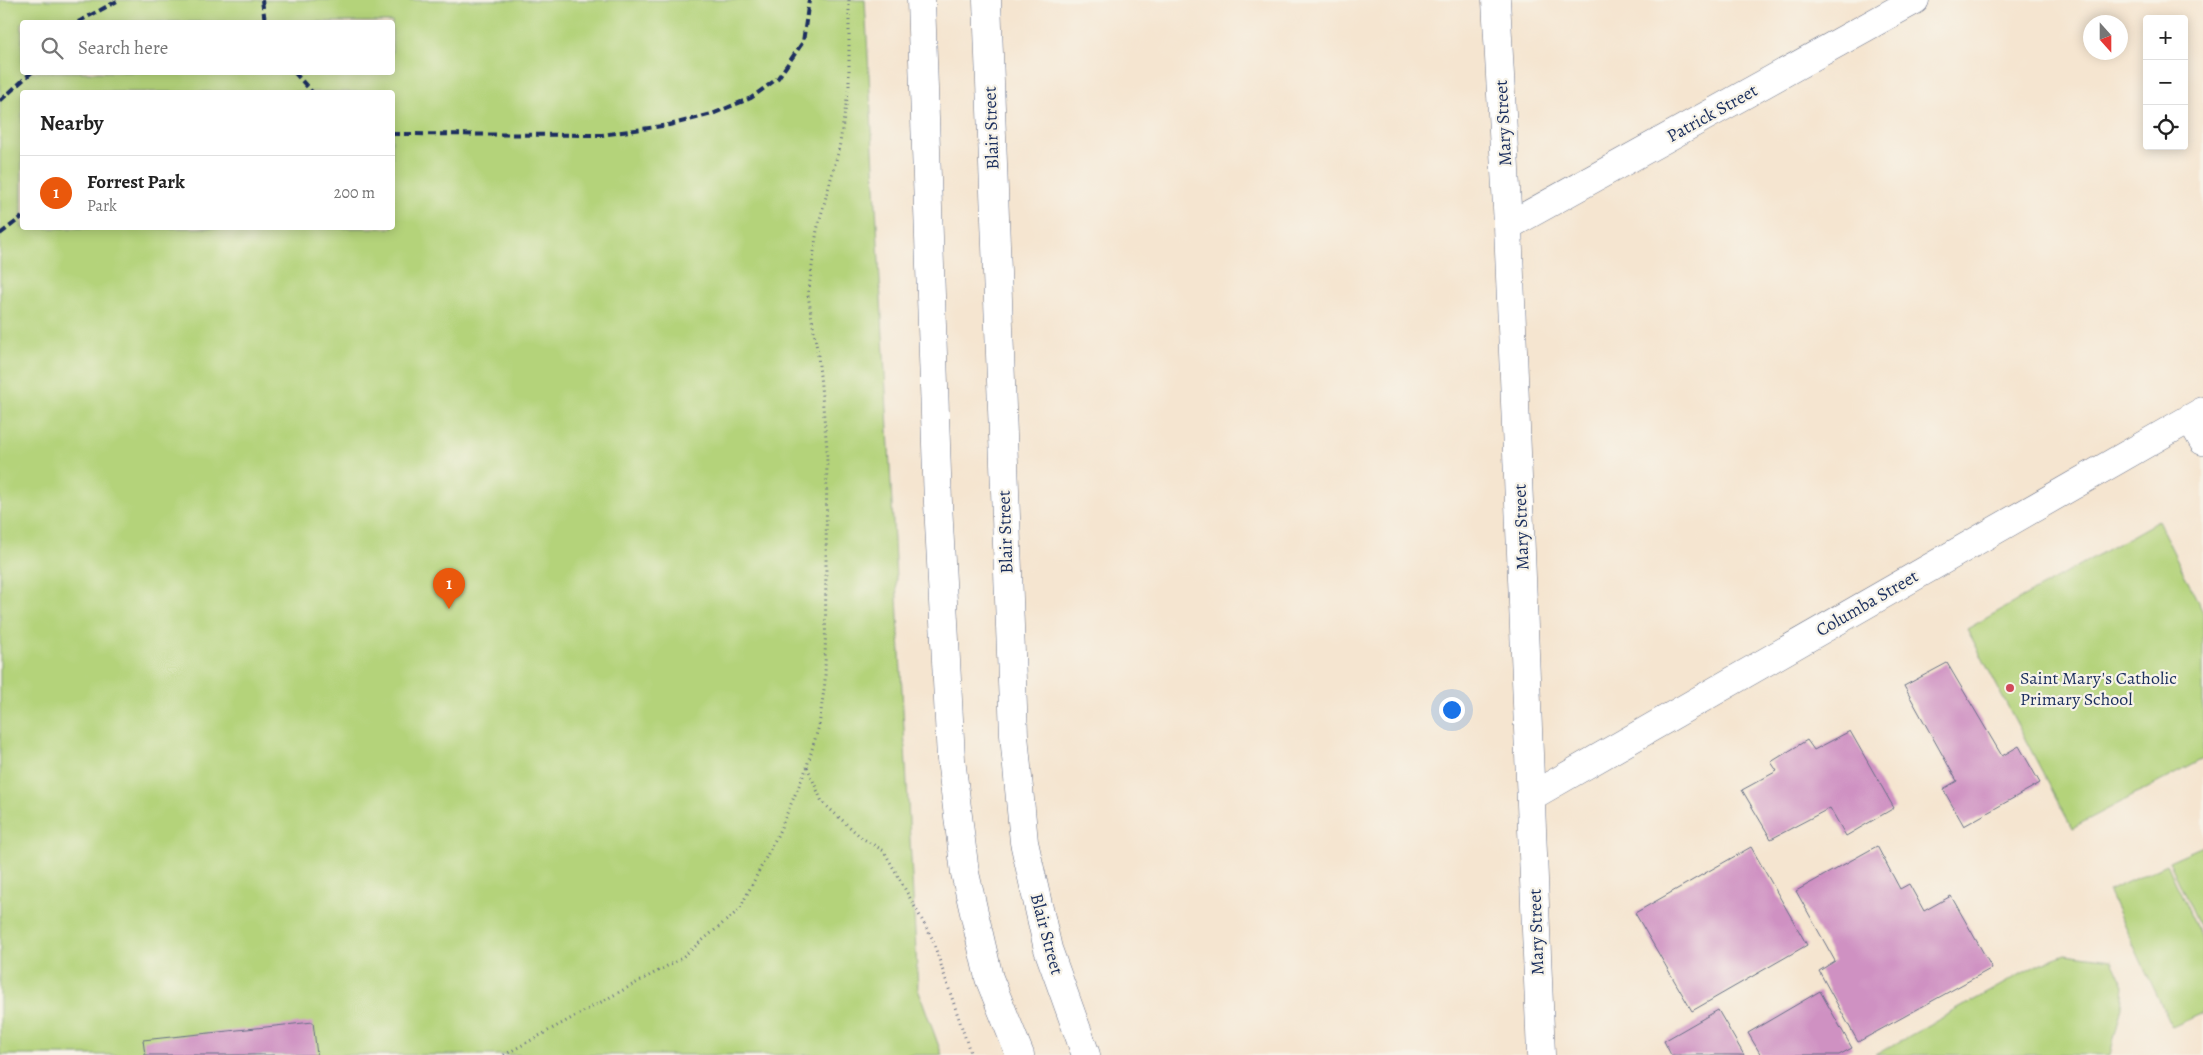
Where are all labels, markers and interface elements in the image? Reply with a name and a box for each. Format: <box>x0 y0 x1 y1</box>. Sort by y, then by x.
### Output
north arrow <box>2083 15 2128 60</box>
map controls <box>2143 15 2188 150</box>
button: + <box>2143 15 2188 60</box>
search box <box>20 20 395 75</box>
icon: search <box>38 34 66 62</box>
text: Search here <box>78 35 168 61</box>
button: − <box>2143 60 2188 105</box>
street label: Patrick Street <box>1662 78 1762 148</box>
street label: Mary Street <box>1489 79 1517 167</box>
street label: Blair Street <box>978 86 1004 170</box>
button: locate <box>2143 105 2188 150</box>
text: Nearby <box>40 109 103 137</box>
text: Forrest Park <box>87 169 185 195</box>
text: 1 <box>53 182 59 204</box>
text: 200 m <box>334 182 375 204</box>
text: Park <box>87 195 117 217</box>
street label: Mary Street <box>1507 483 1535 571</box>
street label: Blair Street <box>992 490 1018 574</box>
street label: Columba Street <box>1811 564 1923 642</box>
pin: 1 <box>433 568 465 609</box>
place label: Saint Mary's Catholic Primary School <box>2020 666 2177 711</box>
marker: Saint Mary's Catholic Primary School <box>2004 682 2016 694</box>
your location <box>1439 697 1465 723</box>
street label: Mary Street <box>1522 888 1550 976</box>
street label: Blair Street <box>1025 891 1069 977</box>

